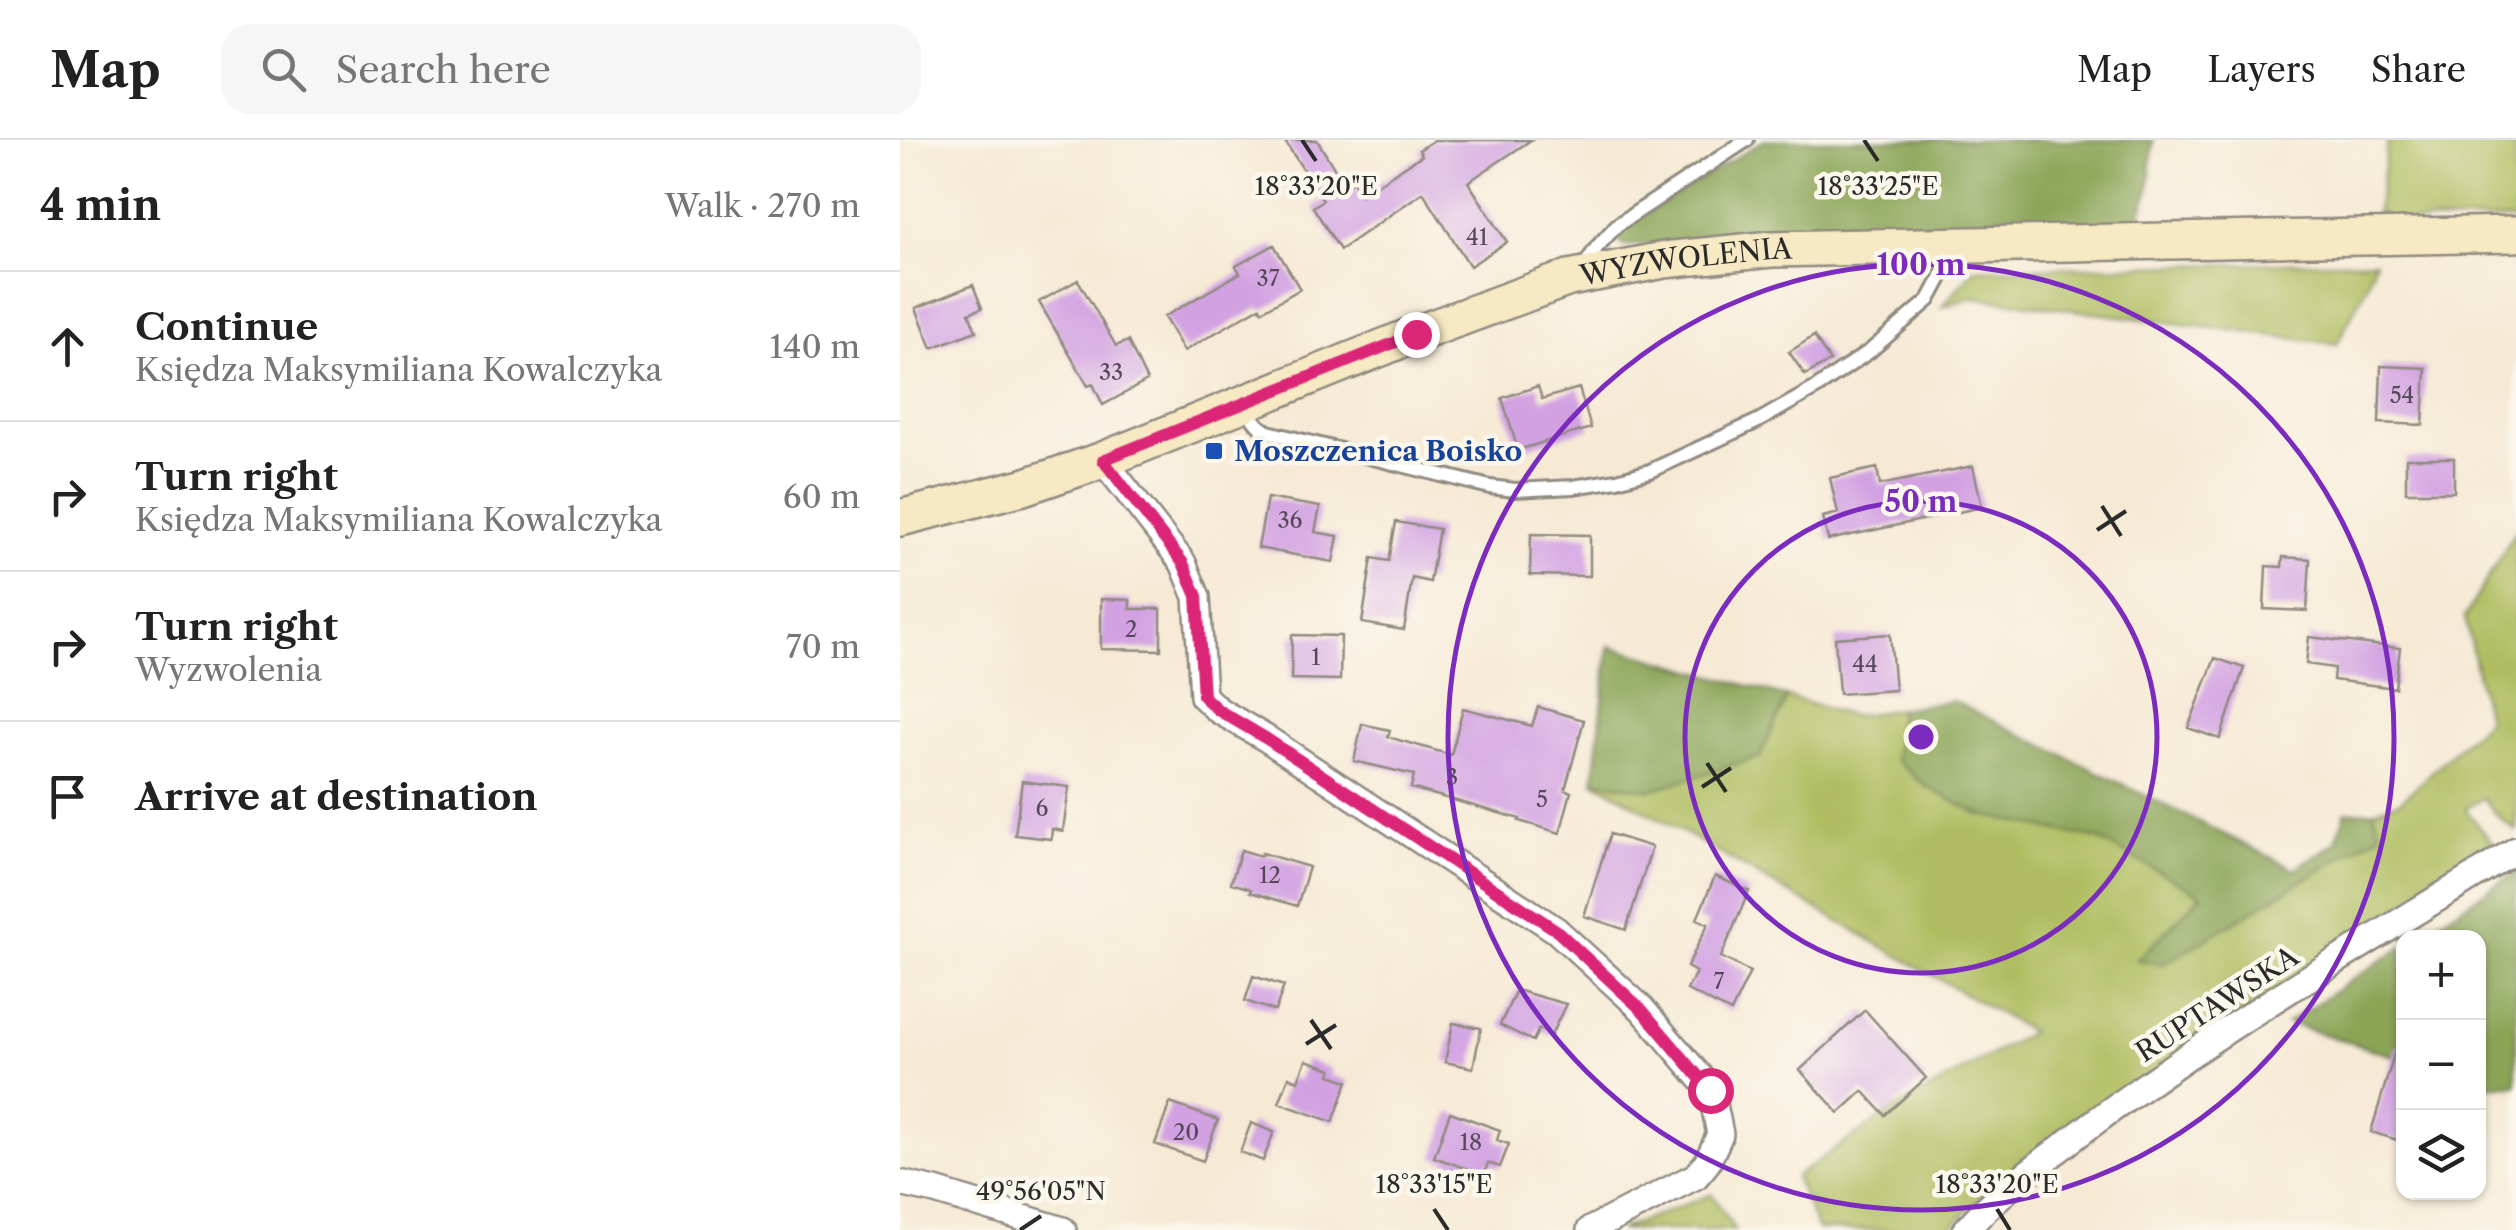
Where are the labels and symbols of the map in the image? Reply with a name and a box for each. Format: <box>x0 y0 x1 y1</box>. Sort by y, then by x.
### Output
text: 18°33'20"E <box>1254 171 1378 202</box>
text: 18°33'25"E <box>1818 171 1938 202</box>
house number: 41 <box>1466 224 1488 251</box>
street label: WYZWOLENIA <box>1576 232 1794 293</box>
text: 100 m <box>1877 246 1966 283</box>
house number: 37 <box>1257 265 1280 292</box>
route end <box>1394 312 1440 358</box>
house number: 33 <box>1099 359 1123 386</box>
house number: 54 <box>2390 382 2414 409</box>
place label: Moszczenica Boisko <box>1234 434 1522 468</box>
marker: Moszczenica Boisko <box>1203 440 1225 462</box>
text: 50 m <box>1884 483 1958 520</box>
house number: 36 <box>1278 507 1303 534</box>
house number: 2 <box>1125 616 1137 643</box>
house number: 1 <box>1311 644 1321 671</box>
house number: 44 <box>1852 651 1878 678</box>
centre of rings <box>1903 719 1939 755</box>
house number: 3 <box>1446 764 1458 791</box>
house number: 5 <box>1536 786 1548 813</box>
house number: 6 <box>1036 795 1049 822</box>
house number: 12 <box>1259 862 1281 889</box>
street label: RUPTAWSKA <box>2129 938 2306 1069</box>
house number: 7 <box>1714 968 1725 995</box>
route start <box>1688 1068 1734 1114</box>
house number: 20 <box>1173 1119 1199 1146</box>
house number: 18 <box>1460 1129 1482 1156</box>
text: 18°33'15"E <box>1375 1169 1493 1200</box>
text: 18°33'20"E <box>1935 1169 2059 1200</box>
text: 49°56'05"N <box>976 1176 1106 1207</box>

